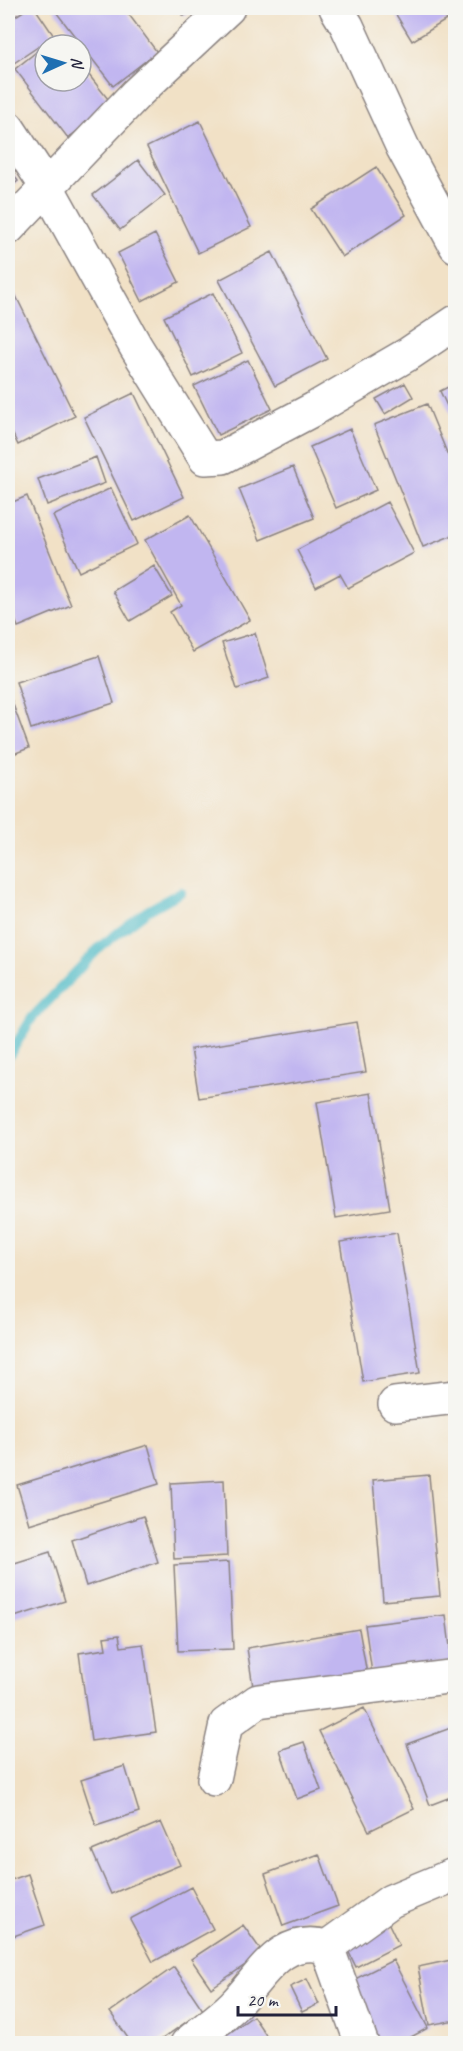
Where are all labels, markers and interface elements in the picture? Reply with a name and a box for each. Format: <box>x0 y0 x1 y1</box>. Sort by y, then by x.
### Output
north arrow <box>33 33 93 93</box>
text: N <box>67 56 88 71</box>
scale bar <box>238 1979 336 2017</box>
text: 20 m <box>247 1989 280 2011</box>

